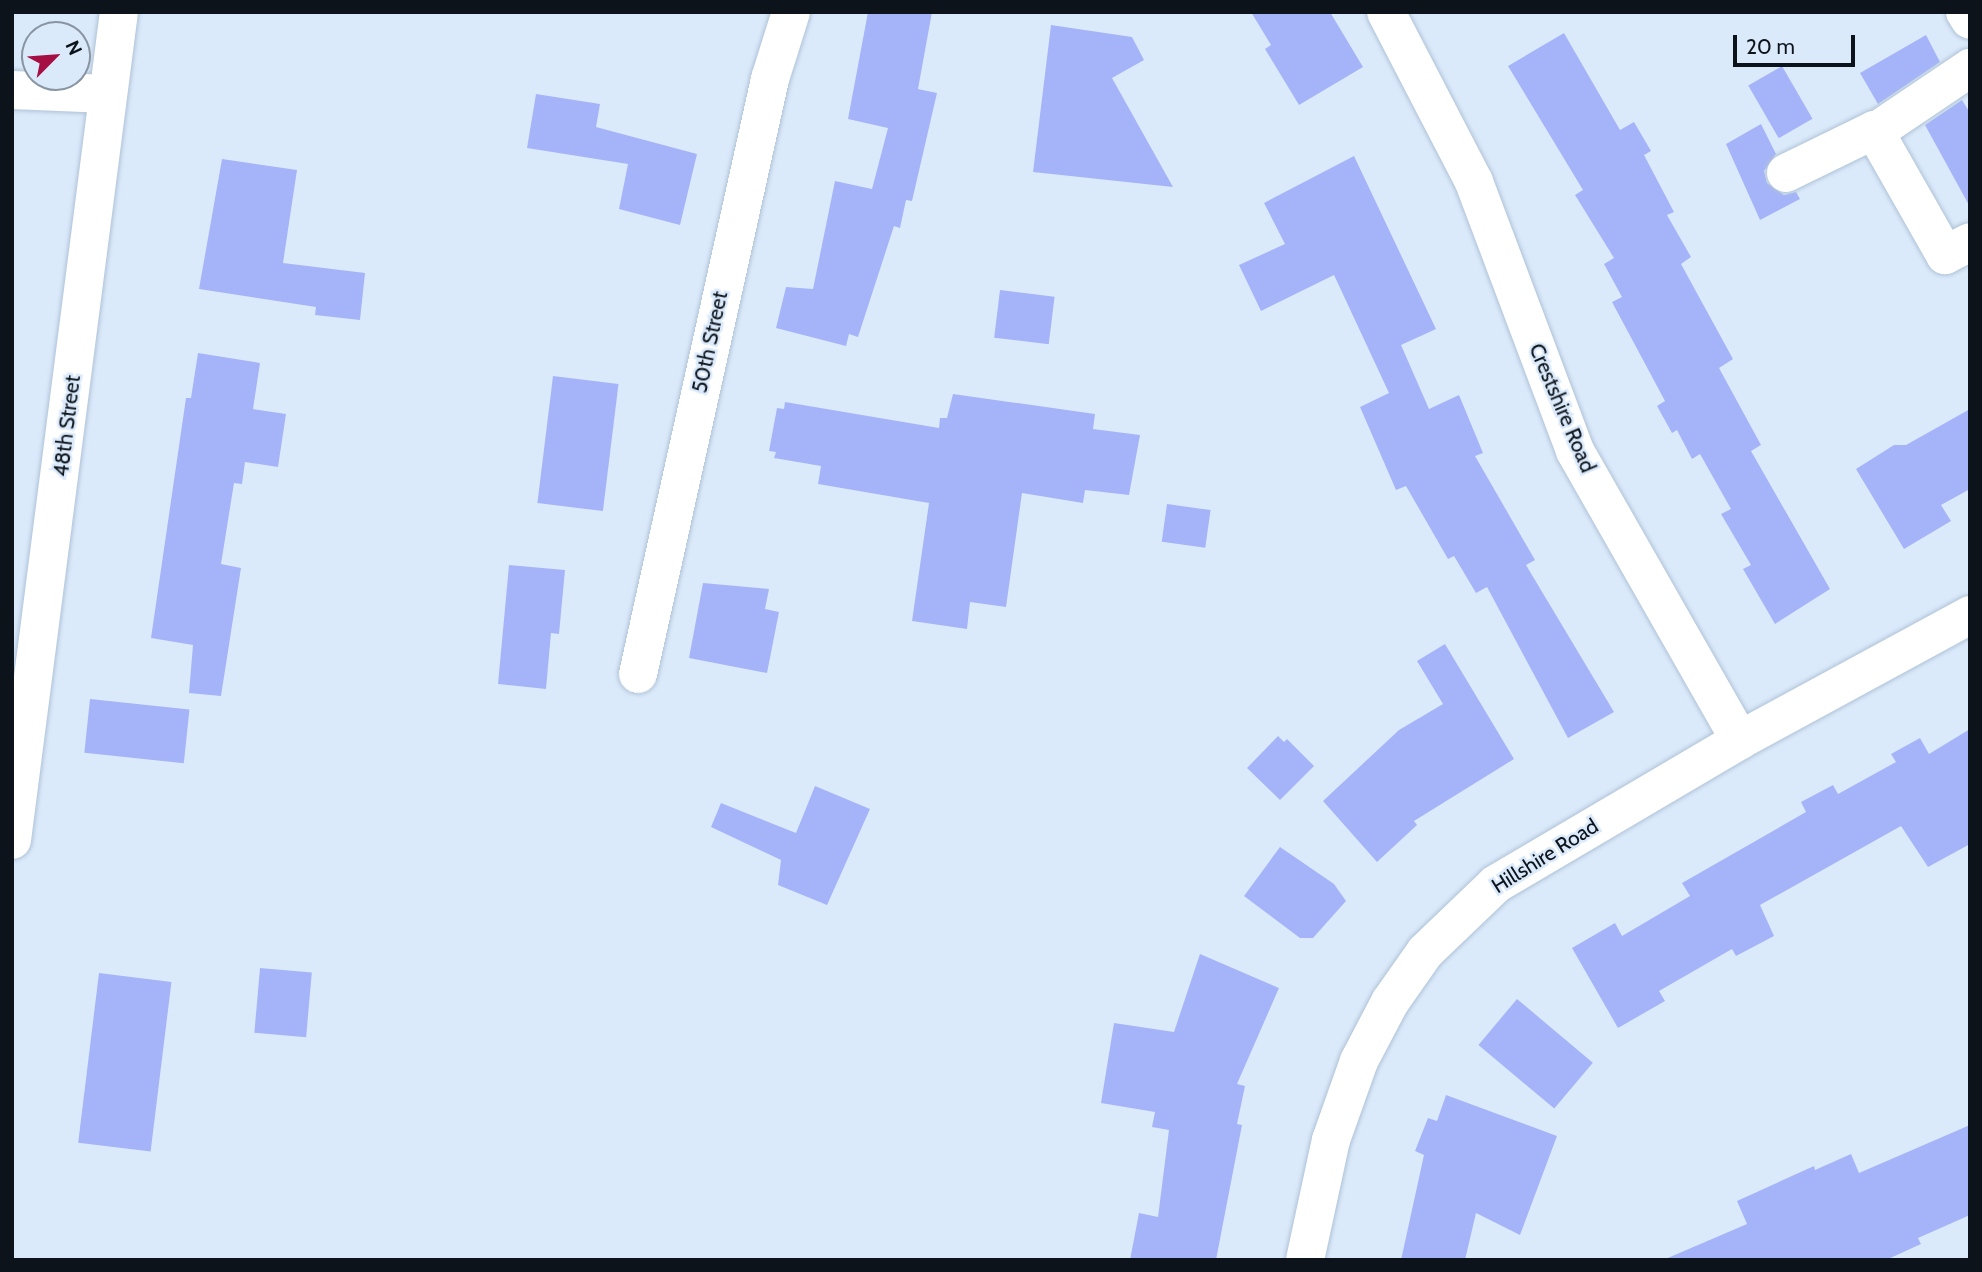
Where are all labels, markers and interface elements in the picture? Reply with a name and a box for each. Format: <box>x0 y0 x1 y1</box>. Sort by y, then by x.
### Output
north arrow <box>21 21 91 91</box>
scale bar <box>1737 21 1860 65</box>
text: 20 m <box>1746 34 1795 59</box>
text: N <box>60 37 87 59</box>
street label: 50th Street <box>687 289 733 395</box>
street label: Crestshire Road <box>1524 340 1600 476</box>
street label: 48th Street <box>48 374 86 478</box>
street label: Hillshire Road <box>1487 813 1603 899</box>

